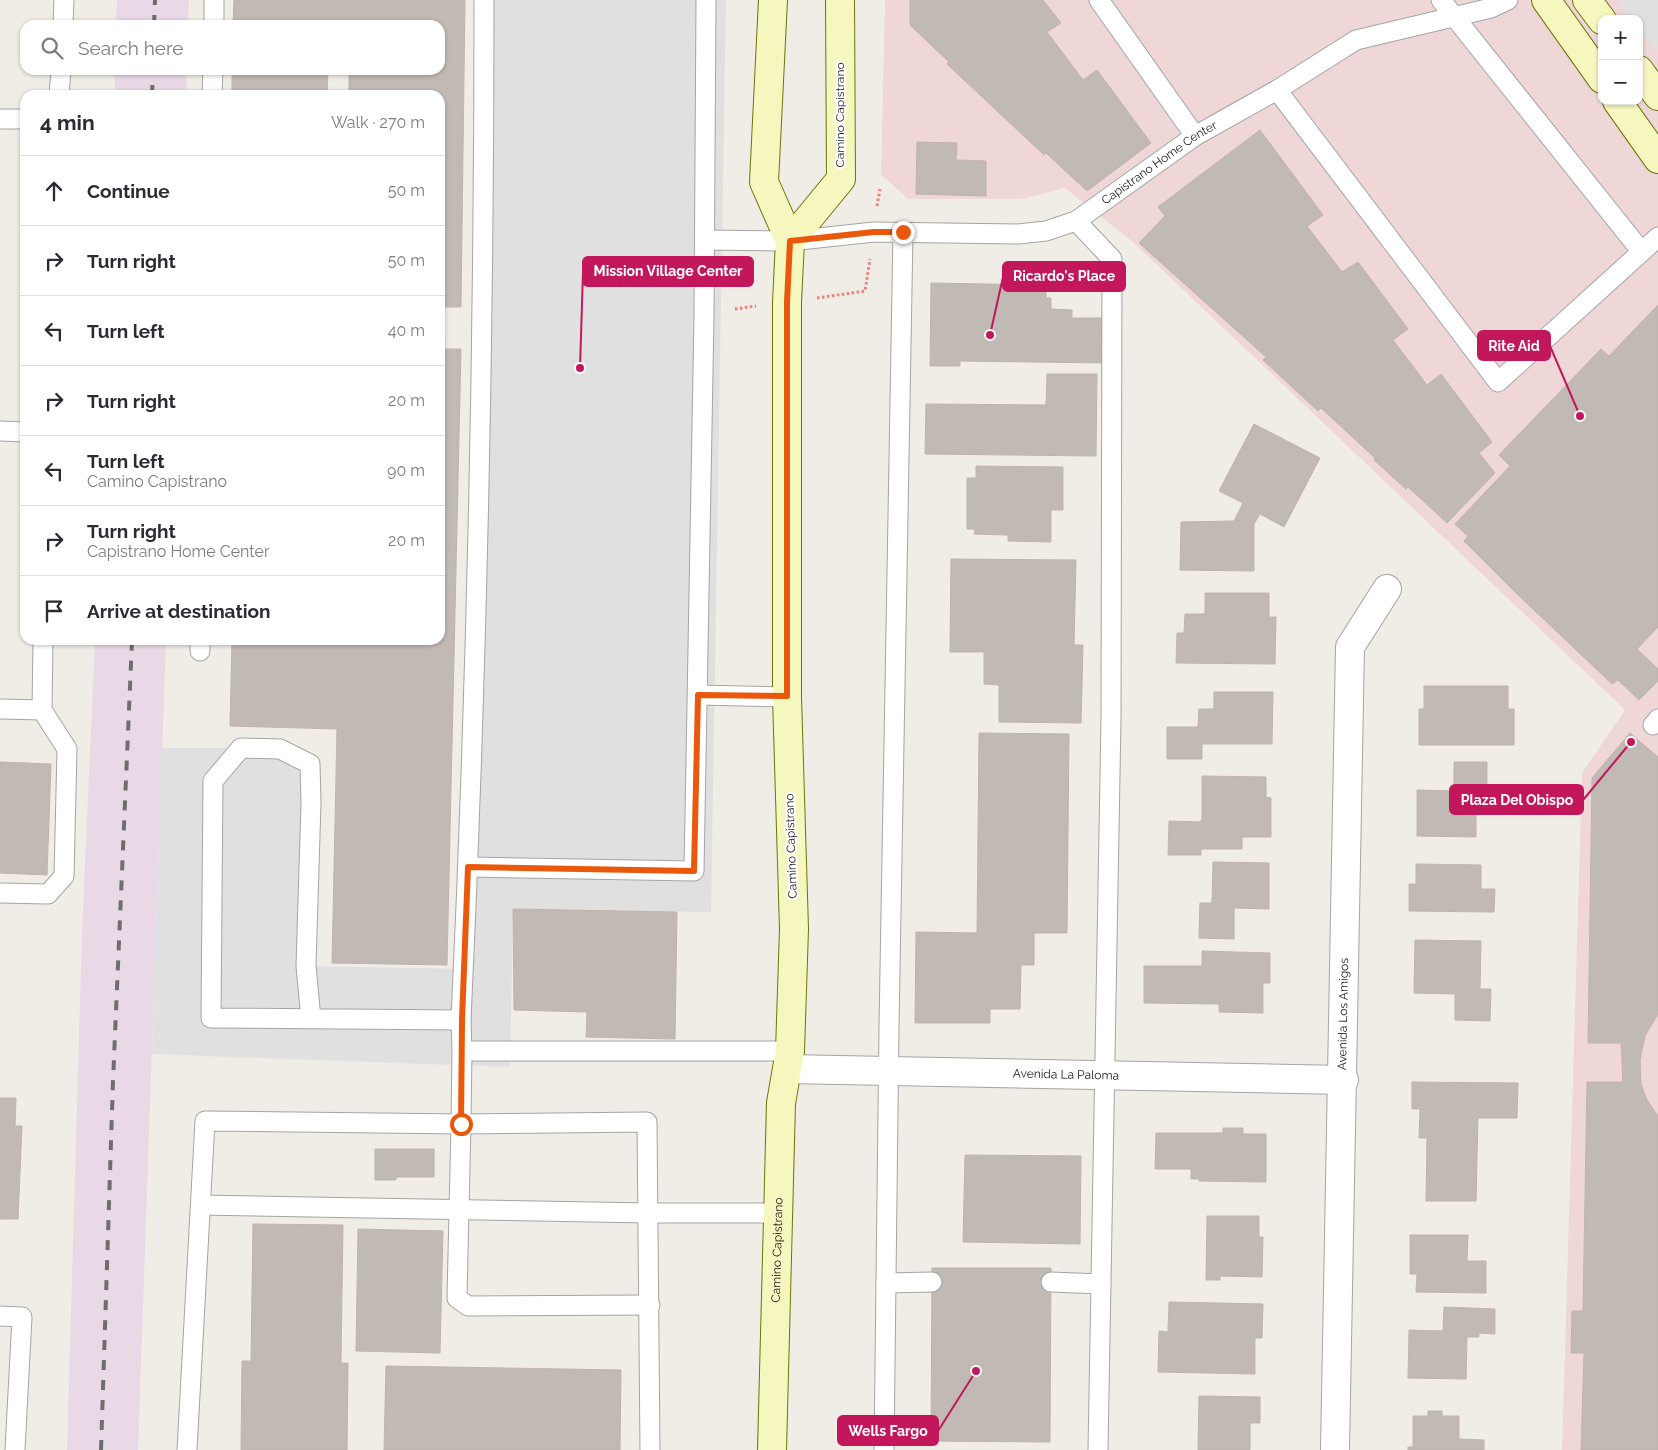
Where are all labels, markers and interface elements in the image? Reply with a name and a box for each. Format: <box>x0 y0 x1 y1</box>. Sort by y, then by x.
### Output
map controls <box>1598 15 1643 105</box>
button: + <box>1598 15 1643 60</box>
search box <box>20 20 445 75</box>
icon: search <box>38 34 66 62</box>
text: Search here <box>78 37 184 59</box>
button: − <box>1598 60 1643 105</box>
street label: Camino Capistrano <box>833 62 847 168</box>
text: 4 min <box>40 110 95 135</box>
text: Walk · 270 m <box>331 113 425 132</box>
street label: Capistrano Home Center <box>1099 118 1220 207</box>
icon: ahead <box>40 177 68 205</box>
text: Continue <box>87 180 170 202</box>
text: 50 m <box>388 181 425 200</box>
route end <box>892 221 915 244</box>
icon: right <box>40 247 68 275</box>
text: Turn right <box>87 250 176 272</box>
text: 50 m <box>388 251 425 270</box>
callout: Mission Village Center <box>583 257 753 286</box>
callout: Ricardo's Place <box>1003 262 1125 291</box>
text: Mission Village Center <box>594 263 743 279</box>
text: Ricardo's Place <box>1013 268 1116 284</box>
icon: left <box>40 317 68 345</box>
text: Turn left <box>87 320 164 342</box>
text: 40 m <box>388 321 425 340</box>
callout: Rite Aid <box>1478 331 1550 360</box>
text: Rite Aid <box>1488 338 1540 354</box>
icon: right <box>40 387 68 415</box>
text: Turn right <box>87 390 176 412</box>
text: 20 m <box>388 391 425 410</box>
text: Turn left <box>87 450 164 472</box>
icon: left <box>40 457 68 485</box>
text: 90 m <box>387 461 425 480</box>
text: Camino Capistrano <box>87 472 227 491</box>
text: Turn right <box>87 520 176 542</box>
icon: right <box>40 527 68 555</box>
text: 20 m <box>388 531 425 550</box>
text: Capistrano Home Center <box>87 542 270 561</box>
icon: arrive <box>40 597 68 625</box>
text: Arrive at destination <box>87 600 271 622</box>
callout: Plaza Del Obispo <box>1450 785 1583 814</box>
text: Plaza Del Obispo <box>1461 792 1574 808</box>
street label: Camino Capistrano <box>782 793 800 899</box>
street label: Avenida Los Amigos <box>1335 958 1351 1070</box>
street label: Avenida La Paloma <box>1013 1066 1119 1083</box>
route start <box>450 1113 473 1136</box>
street label: Camino Capistrano <box>769 1197 786 1303</box>
callout: Wells Fargo <box>838 1416 938 1445</box>
text: Wells Fargo <box>848 1423 928 1439</box>

